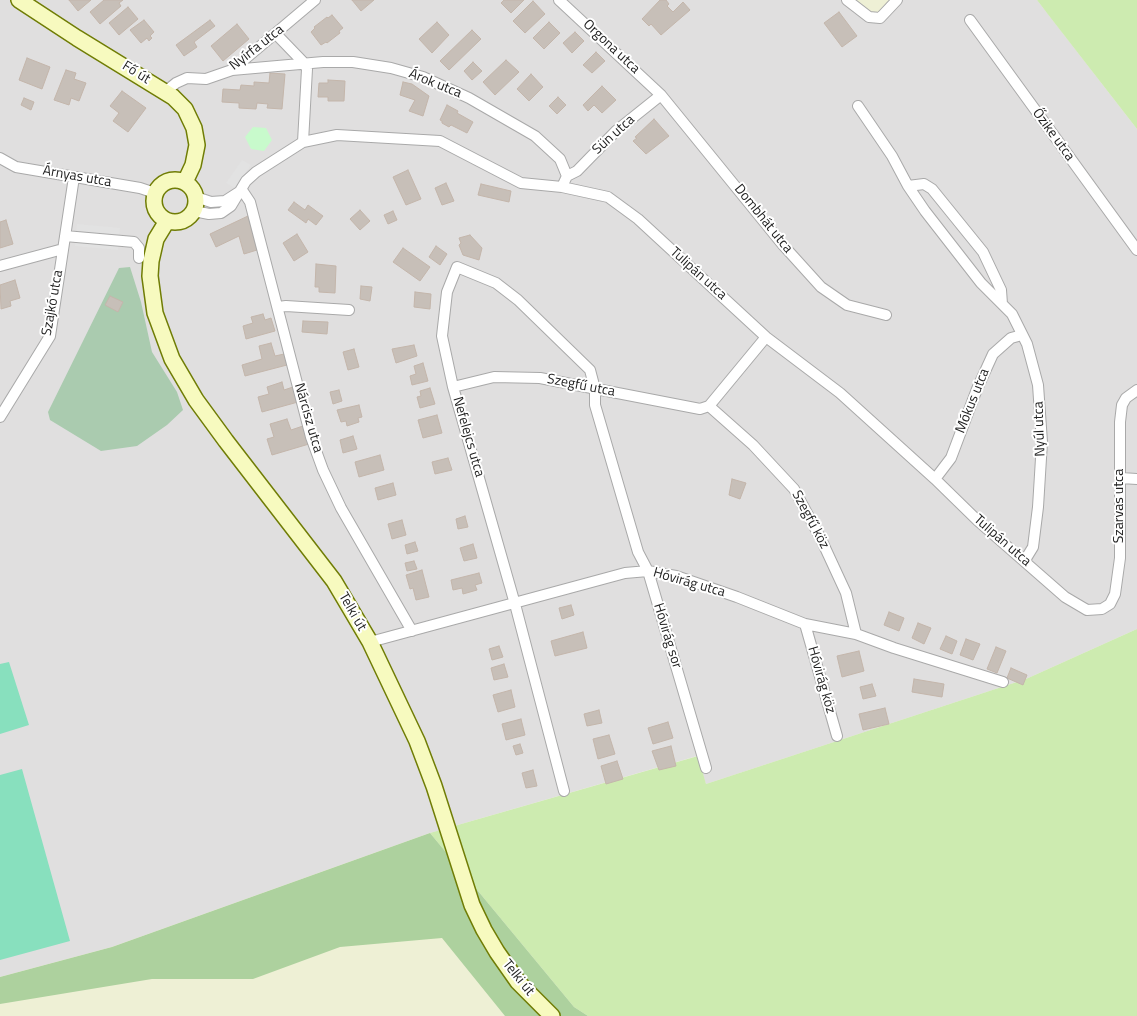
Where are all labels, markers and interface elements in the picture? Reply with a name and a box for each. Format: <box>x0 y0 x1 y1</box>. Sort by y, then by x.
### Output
street label: Orgona utca <box>579 16 643 78</box>
street label: Nyírfa utca <box>226 22 288 74</box>
street label: Fő út <box>119 58 153 88</box>
street label: Árok utca <box>406 66 464 102</box>
street label: Őzike utca <box>1028 105 1078 165</box>
street label: Sün utca <box>589 112 639 158</box>
street label: Árnyas utca <box>41 163 113 191</box>
street label: Dombhát utca <box>730 181 796 257</box>
street label: Tulipán utca <box>666 244 730 304</box>
street label: Szajkó utca <box>39 269 67 337</box>
street label: Mókus utca <box>952 366 994 436</box>
street label: Szegfű utca <box>546 371 616 401</box>
street label: Nárcisz utca <box>290 381 326 455</box>
street label: Nefelejcs utca <box>449 395 487 479</box>
street label: Nyúl utca <box>1031 401 1049 457</box>
street label: Szarvas utca <box>1112 469 1128 543</box>
street label: Szegfű köz <box>788 488 832 552</box>
street label: Tulipán utca <box>970 512 1034 570</box>
street label: Hóvirág utca <box>651 565 727 601</box>
street label: Telki út <box>334 590 370 634</box>
street label: Hóvirág sor <box>649 601 685 671</box>
street label: Hóvirág köz <box>803 645 839 715</box>
street label: Telki út <box>498 957 538 999</box>

